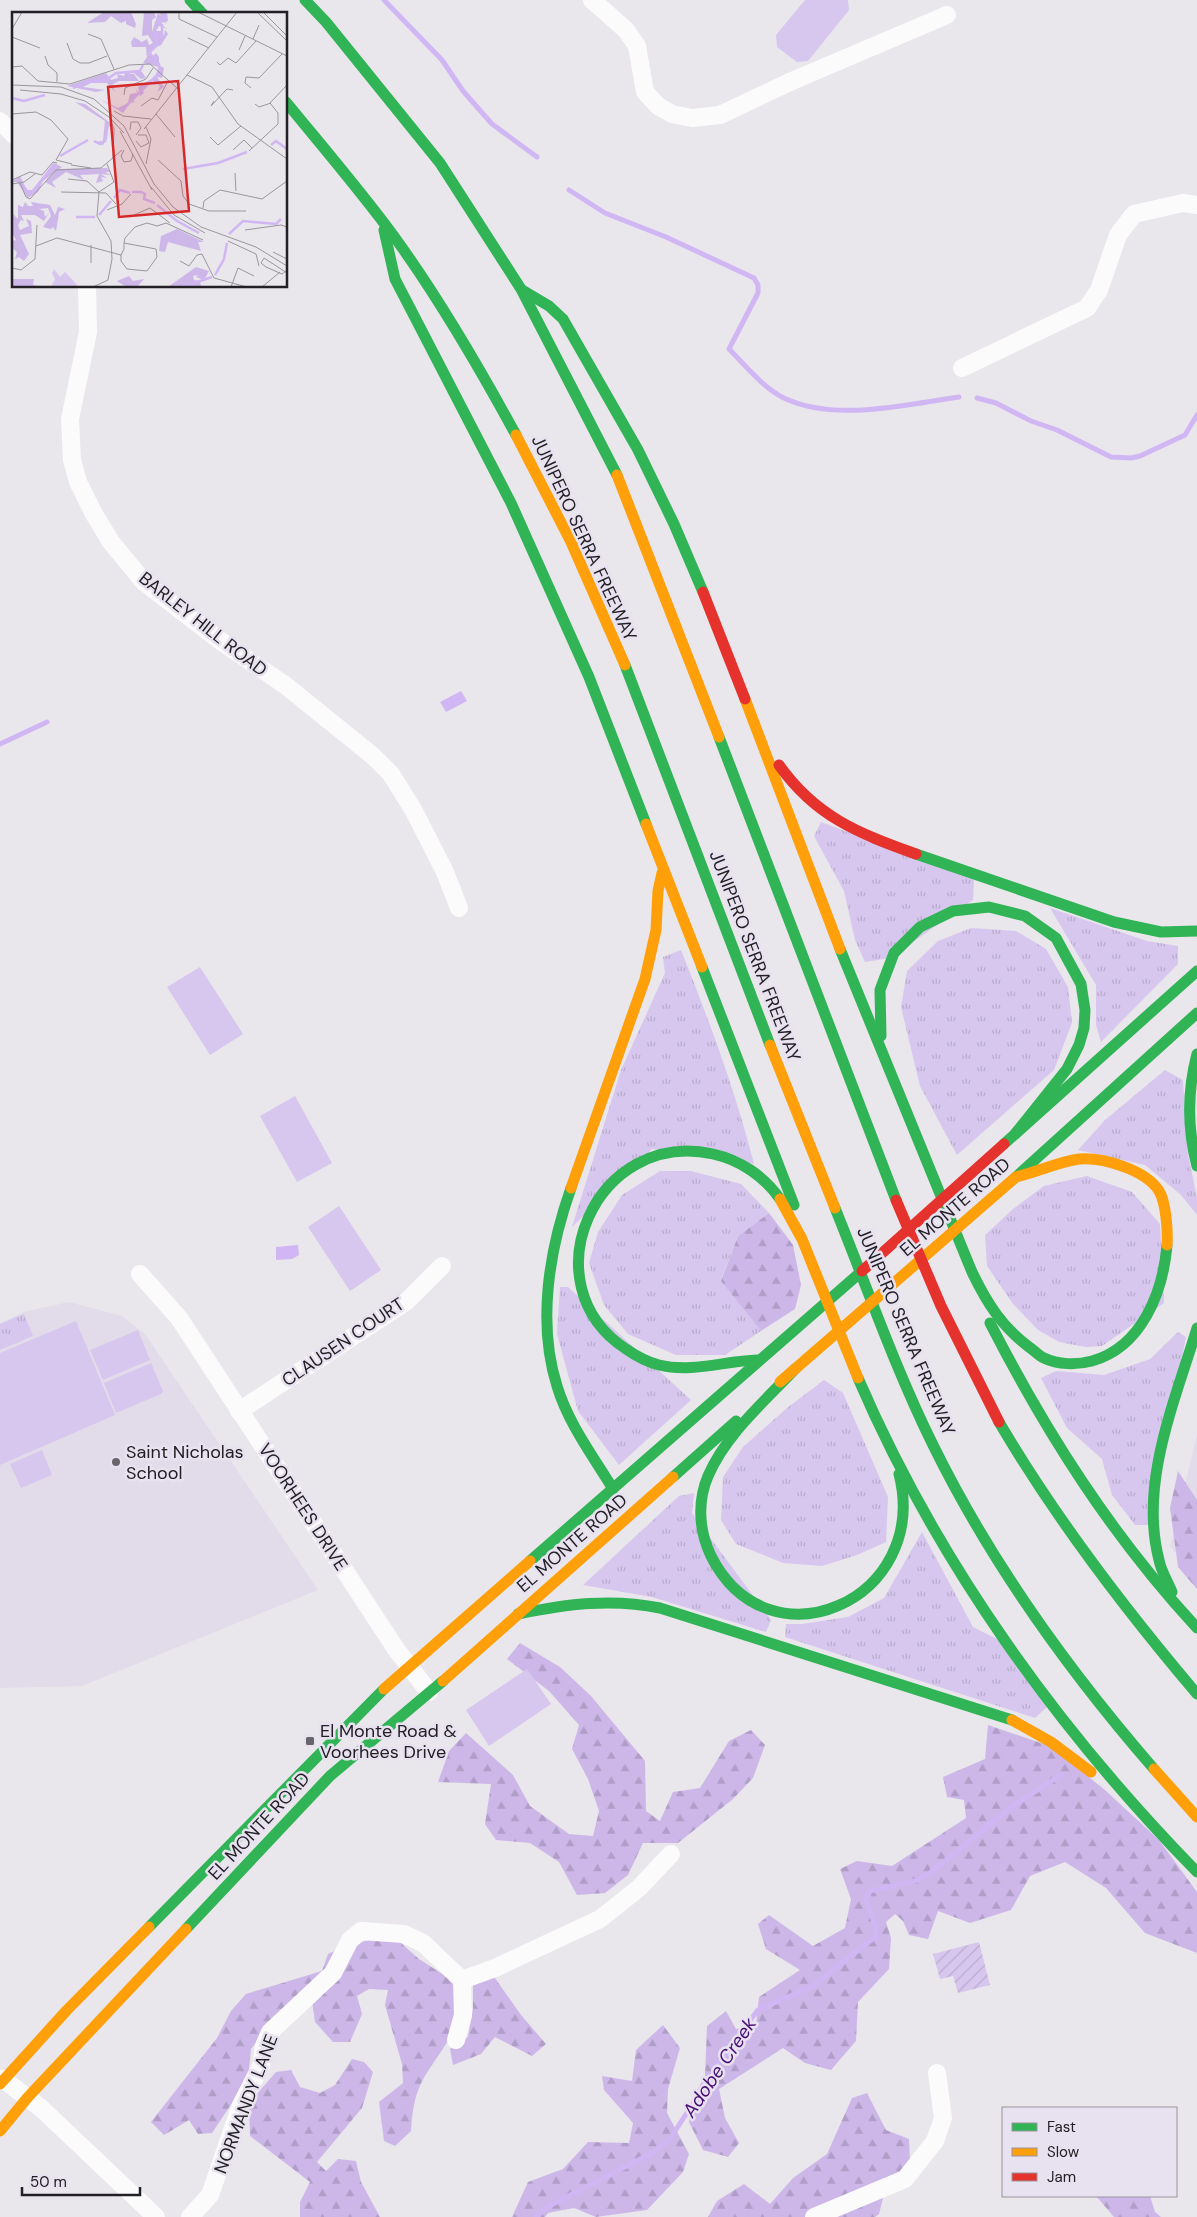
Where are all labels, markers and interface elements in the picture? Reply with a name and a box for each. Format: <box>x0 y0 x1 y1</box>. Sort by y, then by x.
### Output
inset map <box>12 12 288 288</box>
street label: JUNIPERO SERRA FREEWAY <box>526 431 642 645</box>
street label: BARLEY HILL ROAD <box>134 566 272 682</box>
street label: JUNIPERO SERRA FREEWAY <box>704 847 807 1065</box>
street label: EL MONTE ROAD <box>895 1152 1015 1262</box>
street label: JUNIPERO SERRA FREEWAY <box>851 1223 961 1439</box>
street label: CLAUSEN COURT <box>277 1292 409 1392</box>
street label: VOORHEES DRIVE <box>253 1439 353 1575</box>
place label: Saint Nicholas School <box>126 1440 244 1485</box>
marker: Saint Nicholas School <box>110 1456 122 1468</box>
street label: EL MONTE ROAD <box>512 1488 632 1598</box>
place label: El Monte Road & Voorhees Drive <box>320 1719 457 1764</box>
marker: El Monte Road & Voorhees Drive <box>304 1735 316 1747</box>
street label: EL MONTE ROAD <box>203 1767 315 1885</box>
water label: Adobe Creek <box>676 2012 762 2123</box>
street label: NORMANDY LANE <box>208 2031 284 2177</box>
legend <box>1002 2107 1177 2197</box>
text: Fast <box>1047 2117 1076 2137</box>
text: Slow <box>1047 2142 1080 2162</box>
scale bar <box>22 2164 140 2196</box>
text: Jam <box>1047 2167 1076 2187</box>
text: 50 m <box>30 2172 67 2192</box>

